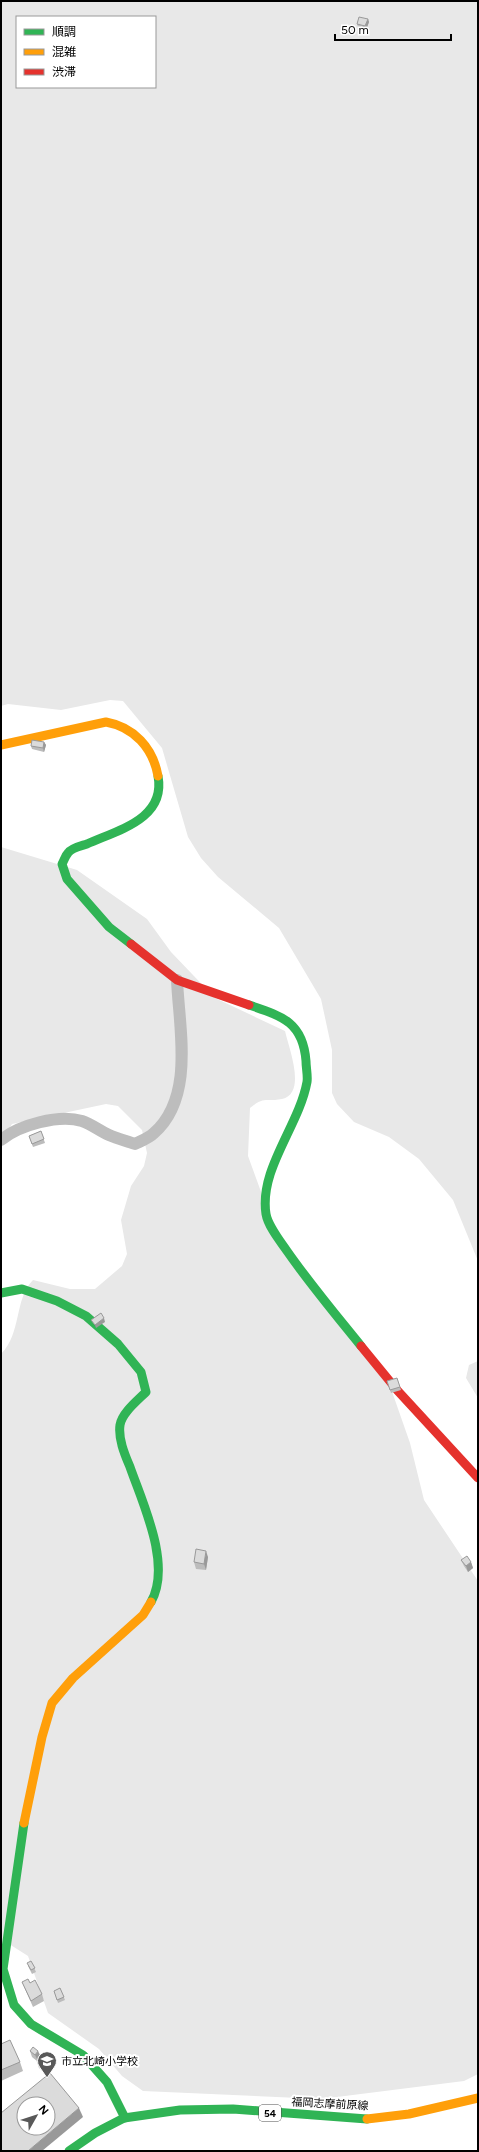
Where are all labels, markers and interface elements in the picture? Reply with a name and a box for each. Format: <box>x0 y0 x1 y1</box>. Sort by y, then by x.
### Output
legend <box>16 16 156 88</box>
scale bar <box>335 16 451 42</box>
text: 50 m <box>341 23 369 37</box>
text: 順調 <box>52 25 76 39</box>
text: 混雑 <box>52 45 76 59</box>
text: 渋滞 <box>52 65 76 79</box>
school or university icon: 市立北崎小学校 <box>36 2050 58 2078</box>
place label: 市立北崎小学校 <box>61 2055 138 2068</box>
street label: 福岡志摩前原線 <box>291 2095 369 2113</box>
north arrow <box>16 2096 56 2136</box>
text: N <box>36 2103 51 2117</box>
road number: 54 <box>259 2105 281 2121</box>

